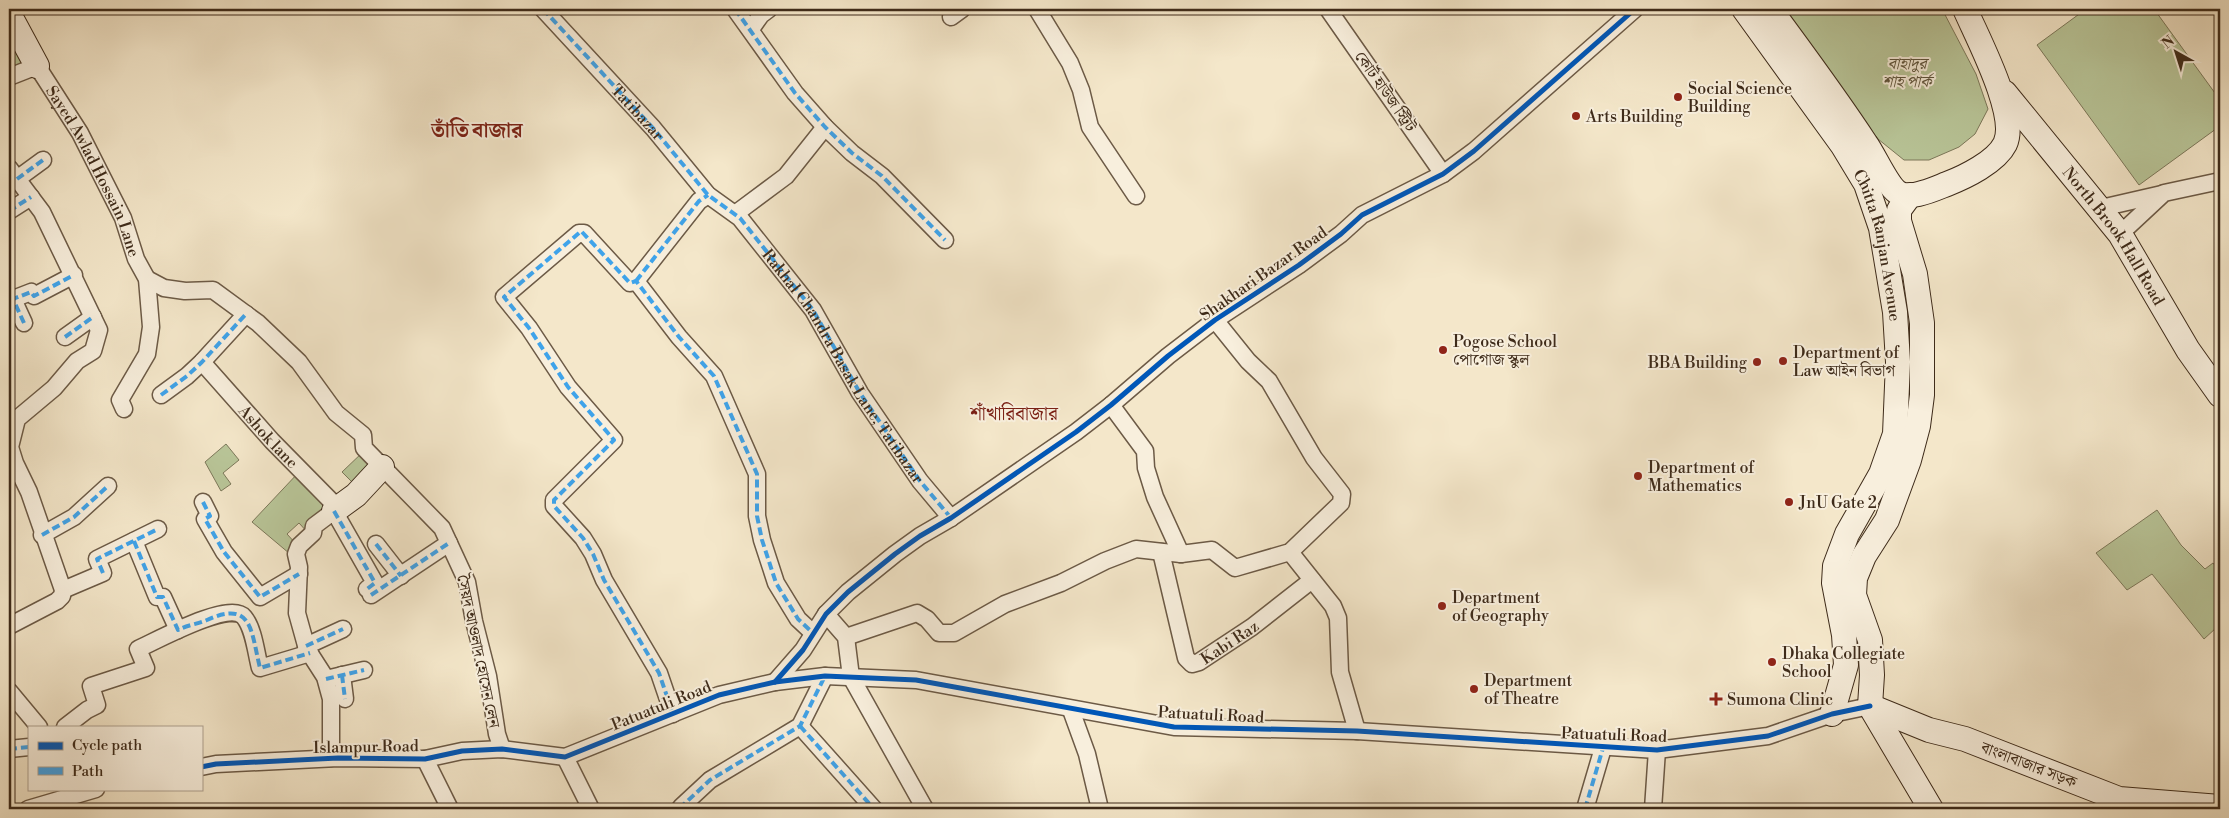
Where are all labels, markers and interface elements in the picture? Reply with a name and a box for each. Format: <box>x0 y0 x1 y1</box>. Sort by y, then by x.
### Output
north arrow <box>2152 28 2202 78</box>
text: N <box>2158 32 2178 53</box>
street label: কোর্ট হাউজ স্ট্রিট <box>1350 47 1421 137</box>
park label: বাহাদুর শাহ পার্ক <box>1883 54 1934 92</box>
place label: Social Science Building <box>1687 79 1792 117</box>
street label: Tatibazar <box>606 80 668 145</box>
street label: Sayed Awlad Hossain Lane <box>41 82 144 260</box>
marker: Social Science Building <box>1672 91 1684 103</box>
place label: Arts Building <box>1585 107 1684 127</box>
marker: Arts Building <box>1570 110 1582 122</box>
district label: তাঁতি বাজার <box>430 117 524 144</box>
street label: North Brook Hall Road <box>2058 163 2169 309</box>
street label: Chitta Ranjan Avenue <box>1848 166 1905 322</box>
street label: Shakhari Bazar Road <box>1196 222 1331 325</box>
street label: Rakhal Chandra Basak Lane, Tatibazar <box>757 245 928 488</box>
place label: Pogose School পোগোজ স্কুল <box>1453 332 1557 370</box>
place label: Department of Law আইন বিভাগ <box>1793 343 1900 381</box>
marker: Pogose School পোগোজ স্কুল <box>1437 344 1449 356</box>
place label: BBA Building <box>1647 353 1748 373</box>
marker: Department of Law আইন বিভাগ <box>1777 355 1789 367</box>
marker: BBA Building <box>1751 356 1763 368</box>
street label: Ashok lane <box>233 401 302 473</box>
district label: শাঁখারিবাজার <box>969 402 1059 426</box>
place label: Department of Mathematics <box>1648 458 1755 496</box>
marker: Department of Mathematics <box>1632 470 1644 482</box>
place label: JnU Gate 2 <box>1798 493 1877 513</box>
marker: JnU Gate 2 <box>1783 496 1795 508</box>
street label: সৈয়দ আওলাদ হোসেন লেন <box>452 572 505 730</box>
place label: Department of Geography <box>1452 588 1549 626</box>
marker: Department of Geography <box>1436 600 1448 612</box>
street label: Kabi Raz <box>1197 617 1263 669</box>
place label: Dhaka Collegiate School <box>1782 644 1905 682</box>
marker: Dhaka Collegiate School <box>1766 656 1778 668</box>
place label: Department of Theatre <box>1484 671 1573 709</box>
street label: Patuatuli Road <box>608 677 714 735</box>
marker: Department of Theatre <box>1468 683 1480 695</box>
place label: Sumona Clinic <box>1727 690 1833 710</box>
marker: Sumona Clinic <box>1709 692 1723 706</box>
street label: Patuatuli Road <box>1157 702 1265 728</box>
street label: Patuatuli Road <box>1561 723 1667 747</box>
legend <box>28 726 202 790</box>
text: Cycle path <box>72 736 142 755</box>
street label: Islampur Road <box>313 736 419 758</box>
street label: বাংলাবাজার সড়ক <box>1977 737 2080 793</box>
text: Path <box>72 762 104 781</box>

